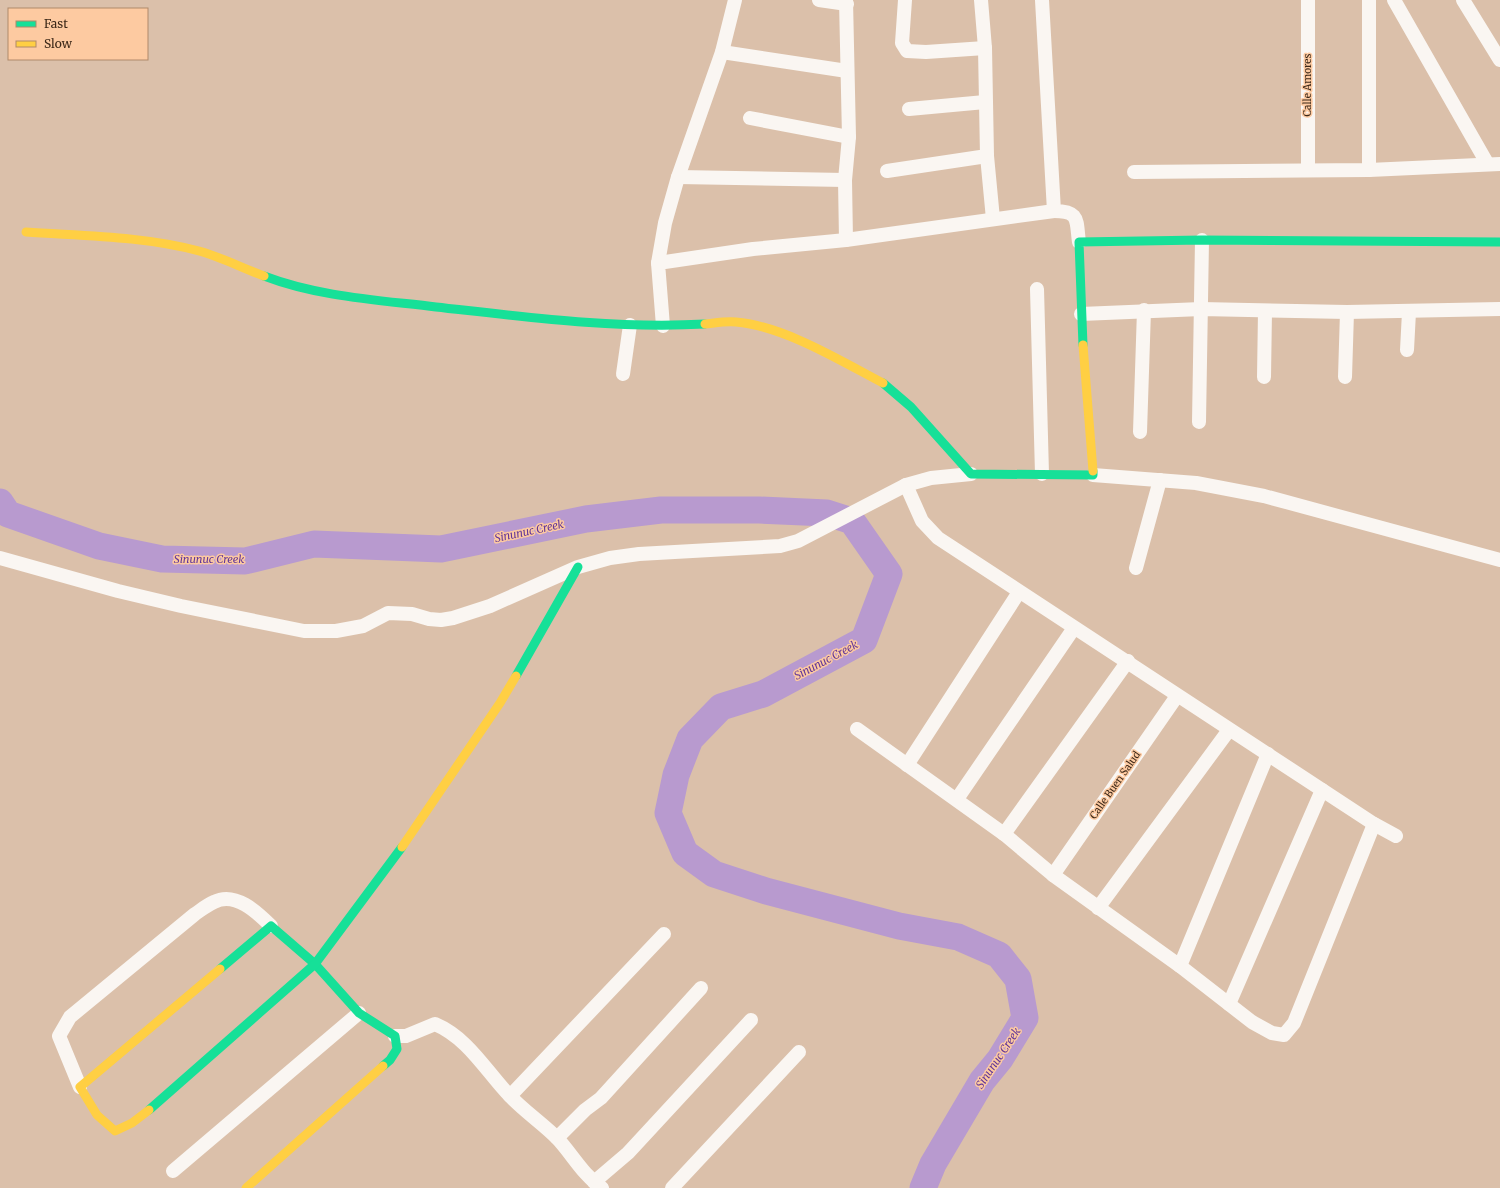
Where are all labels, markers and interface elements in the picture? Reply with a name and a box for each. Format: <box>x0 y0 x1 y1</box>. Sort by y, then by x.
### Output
legend <box>8 8 148 60</box>
text: Fast <box>44 16 68 31</box>
text: Slow <box>44 36 73 51</box>
street label: Calle Amores <box>1301 53 1314 117</box>
water label: Sinunuc Creek <box>493 517 565 545</box>
water label: Sinunuc Creek <box>174 552 244 566</box>
water label: Sinunuc Creek <box>792 637 860 683</box>
street label: Calle Buen Salud <box>1087 749 1143 821</box>
water label: Sinunuc Creek <box>973 1025 1023 1091</box>

